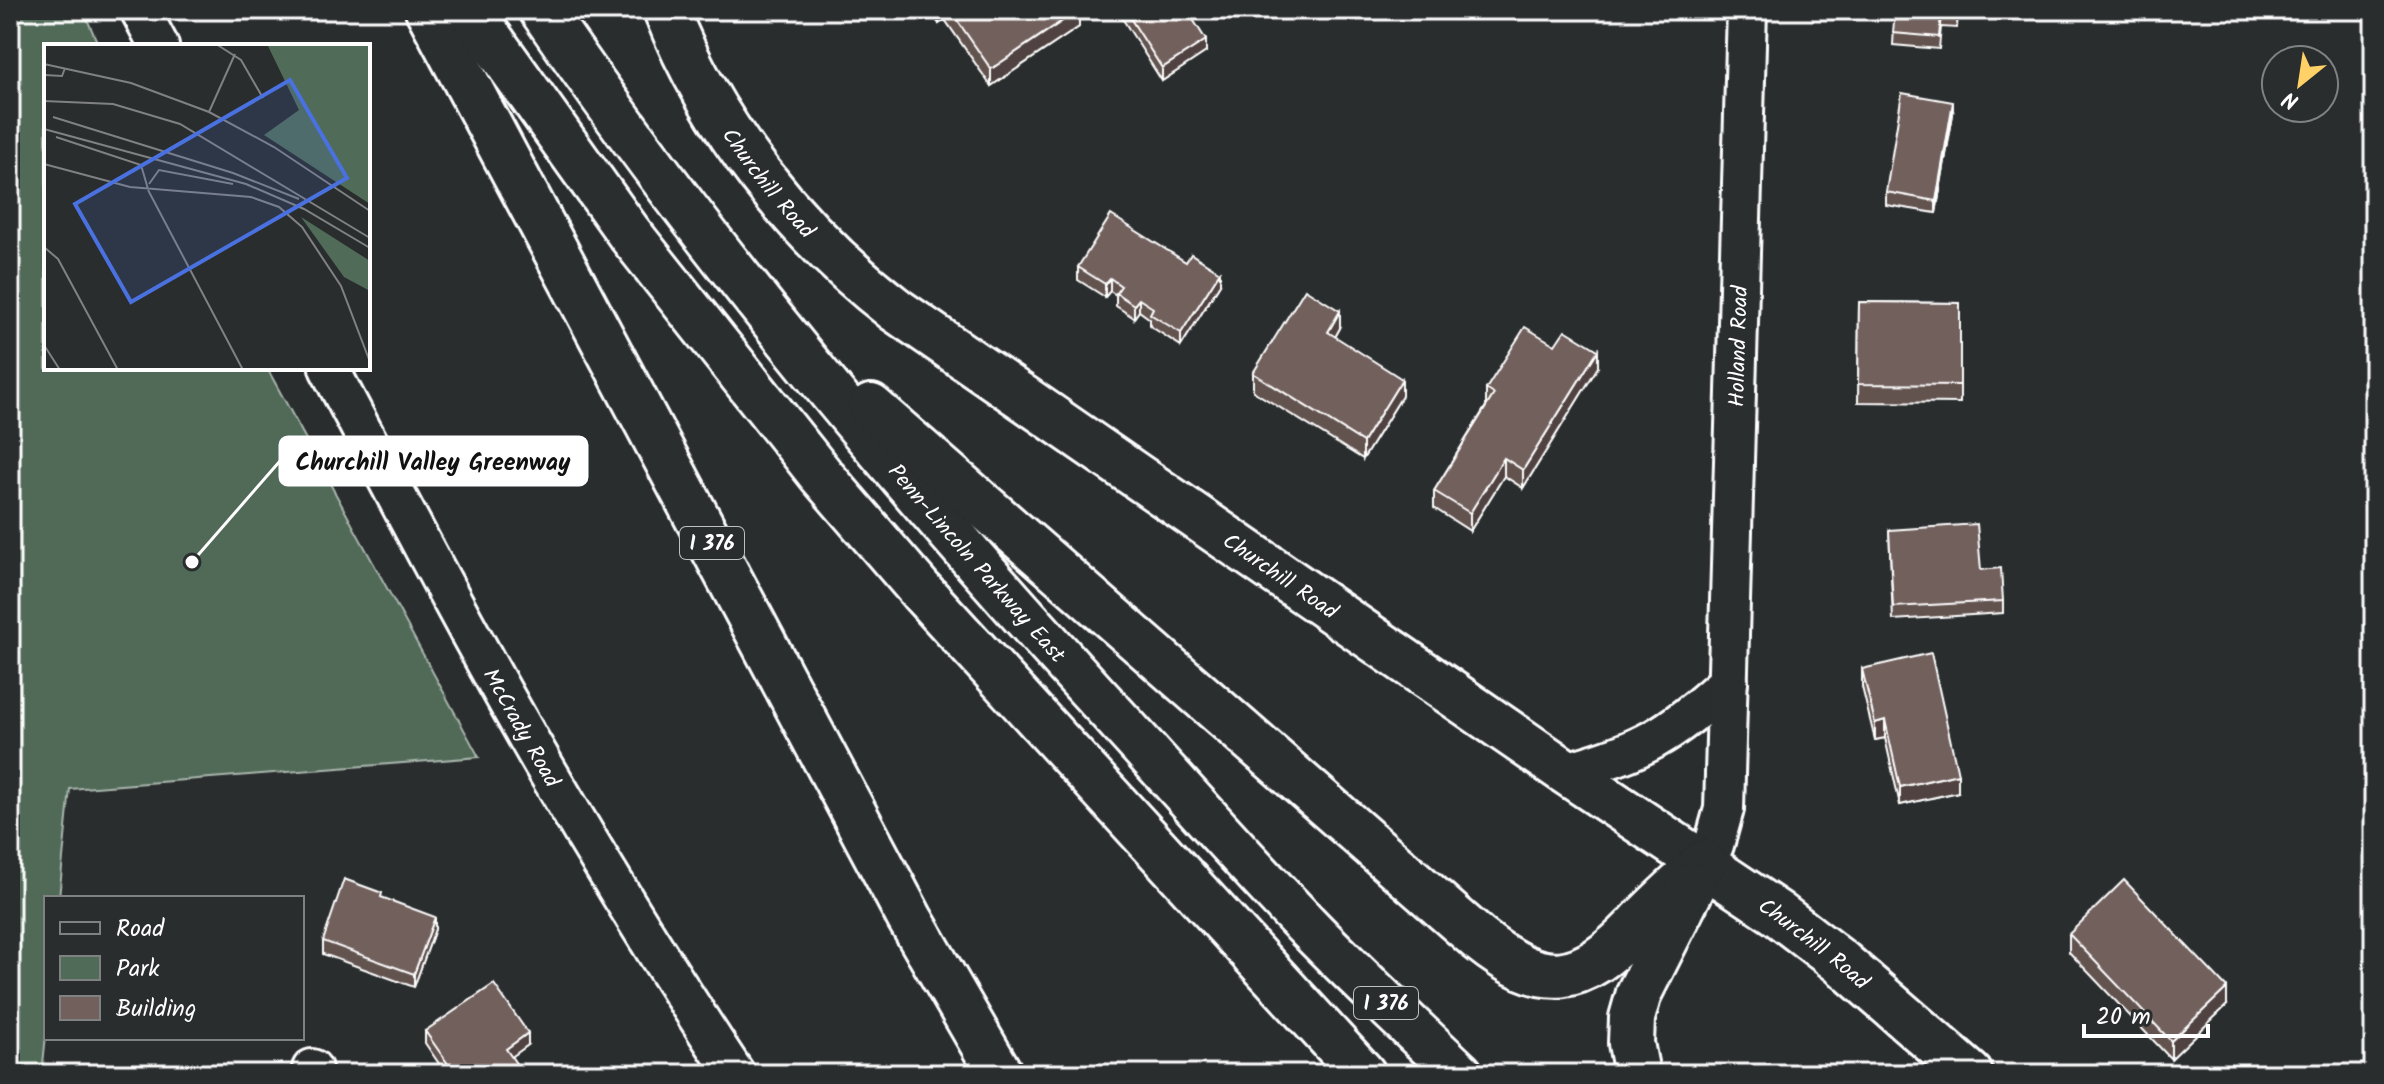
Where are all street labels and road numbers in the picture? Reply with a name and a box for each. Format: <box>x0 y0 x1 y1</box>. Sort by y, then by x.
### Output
street label: Churchill Road <box>712 122 823 249</box>
street label: Holland Road <box>1721 284 1759 408</box>
street label: Penn-Lincoln Parkway East <box>878 457 1073 672</box>
street label: Churchill Road <box>1215 525 1345 630</box>
road number: I 376 <box>680 527 744 559</box>
street label: McCrady Road <box>472 662 569 796</box>
street label: Churchill Road <box>1750 890 1877 1000</box>
road number: I 376 <box>1354 987 1418 1019</box>

